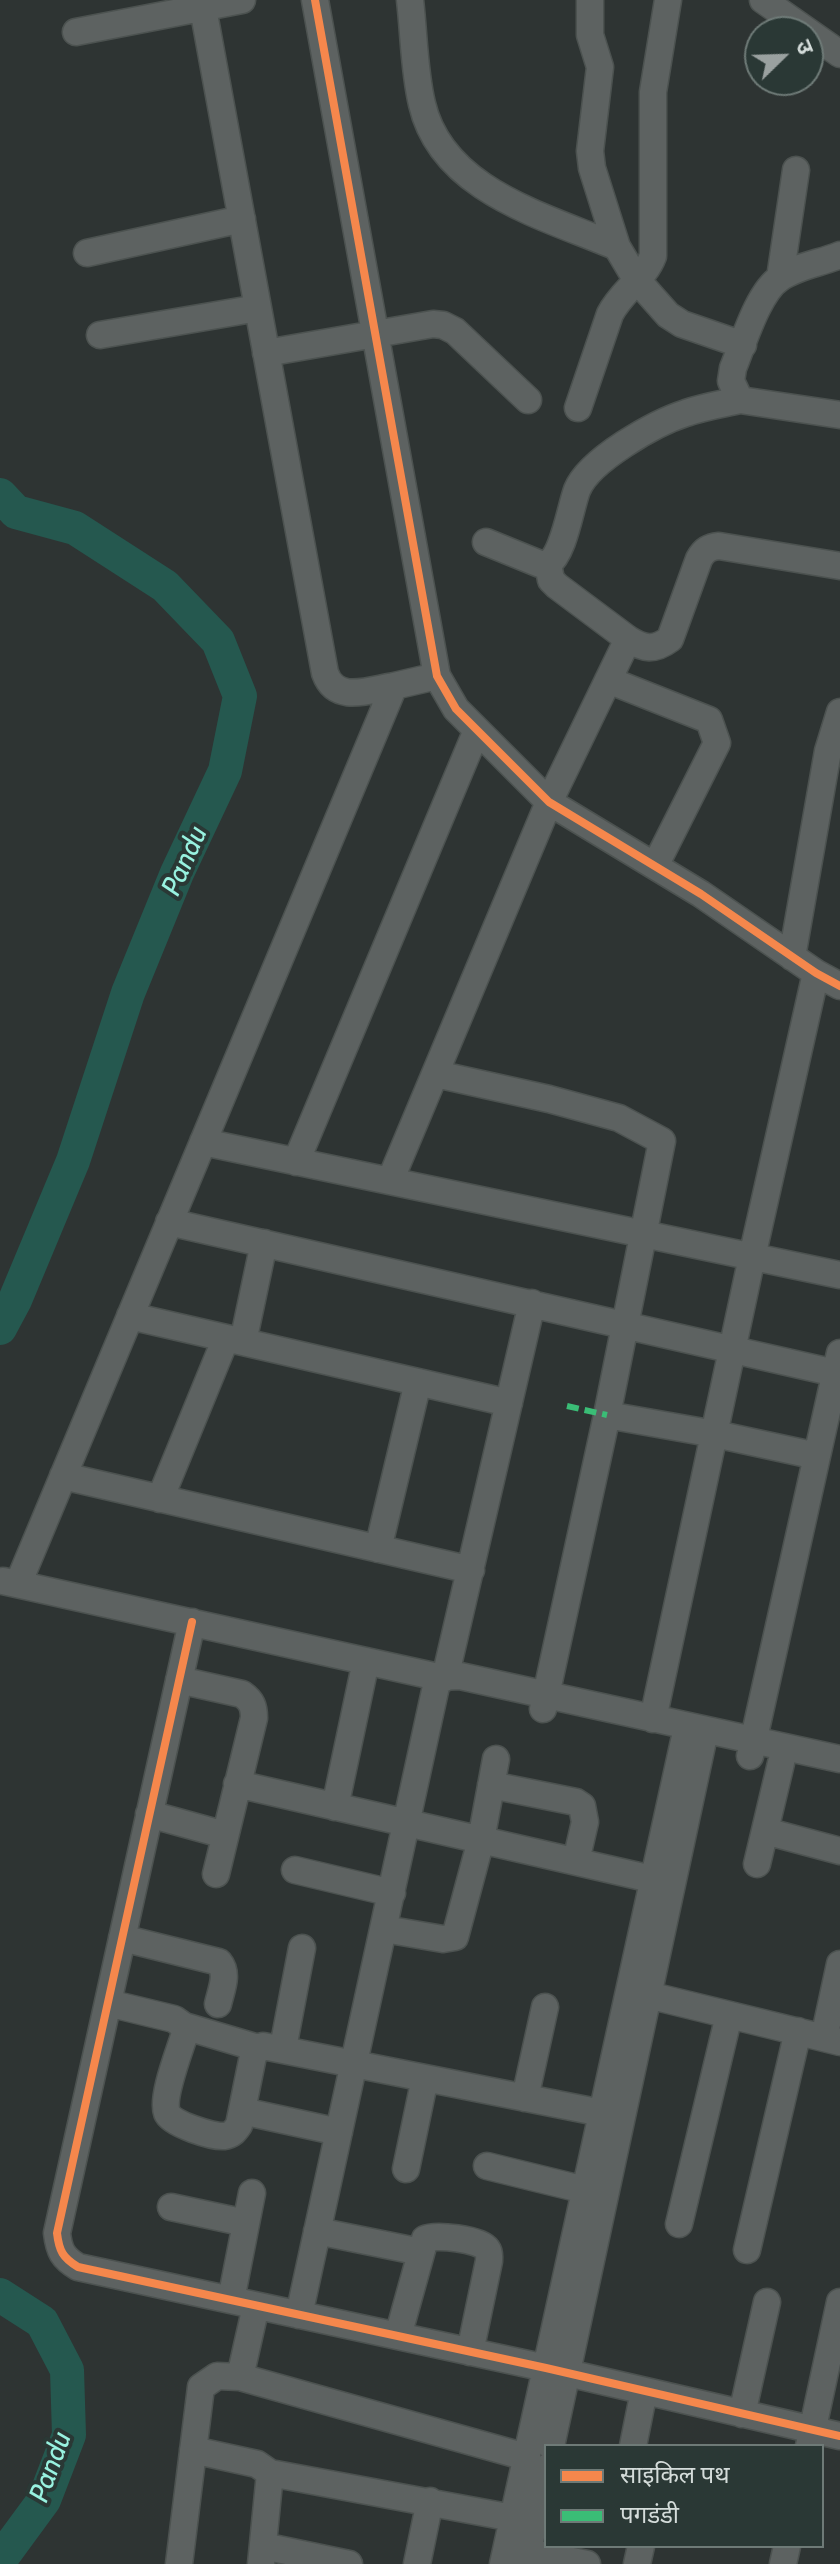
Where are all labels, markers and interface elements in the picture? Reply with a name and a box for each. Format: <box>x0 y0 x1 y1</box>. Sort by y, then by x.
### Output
north arrow <box>744 16 824 96</box>
text: उ <box>790 36 820 58</box>
water label: Pandu <box>155 821 215 901</box>
water label: Pandu <box>23 2427 79 2507</box>
legend <box>544 2444 824 2548</box>
text: साइकिल पथ <box>620 2460 730 2489</box>
text: पगडंडी <box>620 2500 679 2529</box>

